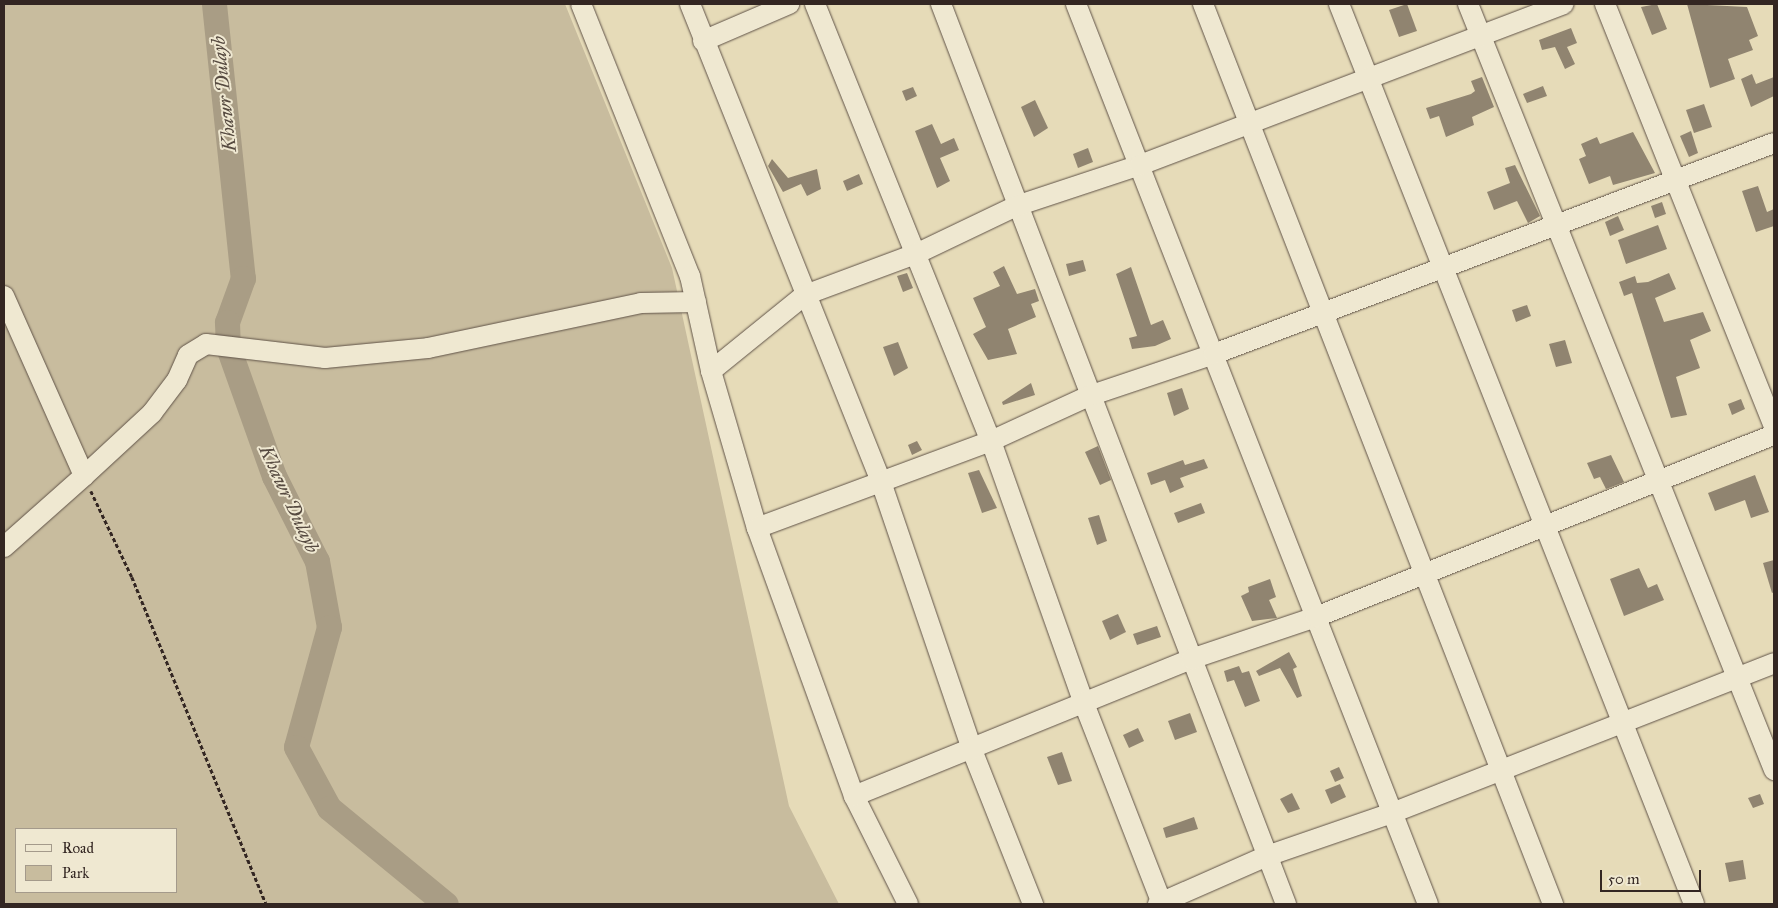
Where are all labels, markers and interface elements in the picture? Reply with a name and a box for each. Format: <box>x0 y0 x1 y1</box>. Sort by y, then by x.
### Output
water label: Khawr Dulayb <box>207 35 241 153</box>
water label: Khawr Dulayb <box>254 442 324 556</box>
legend <box>15 828 178 893</box>
text: Road <box>62 839 94 857</box>
scale bar <box>1603 860 1704 892</box>
text: Park <box>62 864 89 882</box>
text: 50 m <box>1608 870 1640 888</box>

